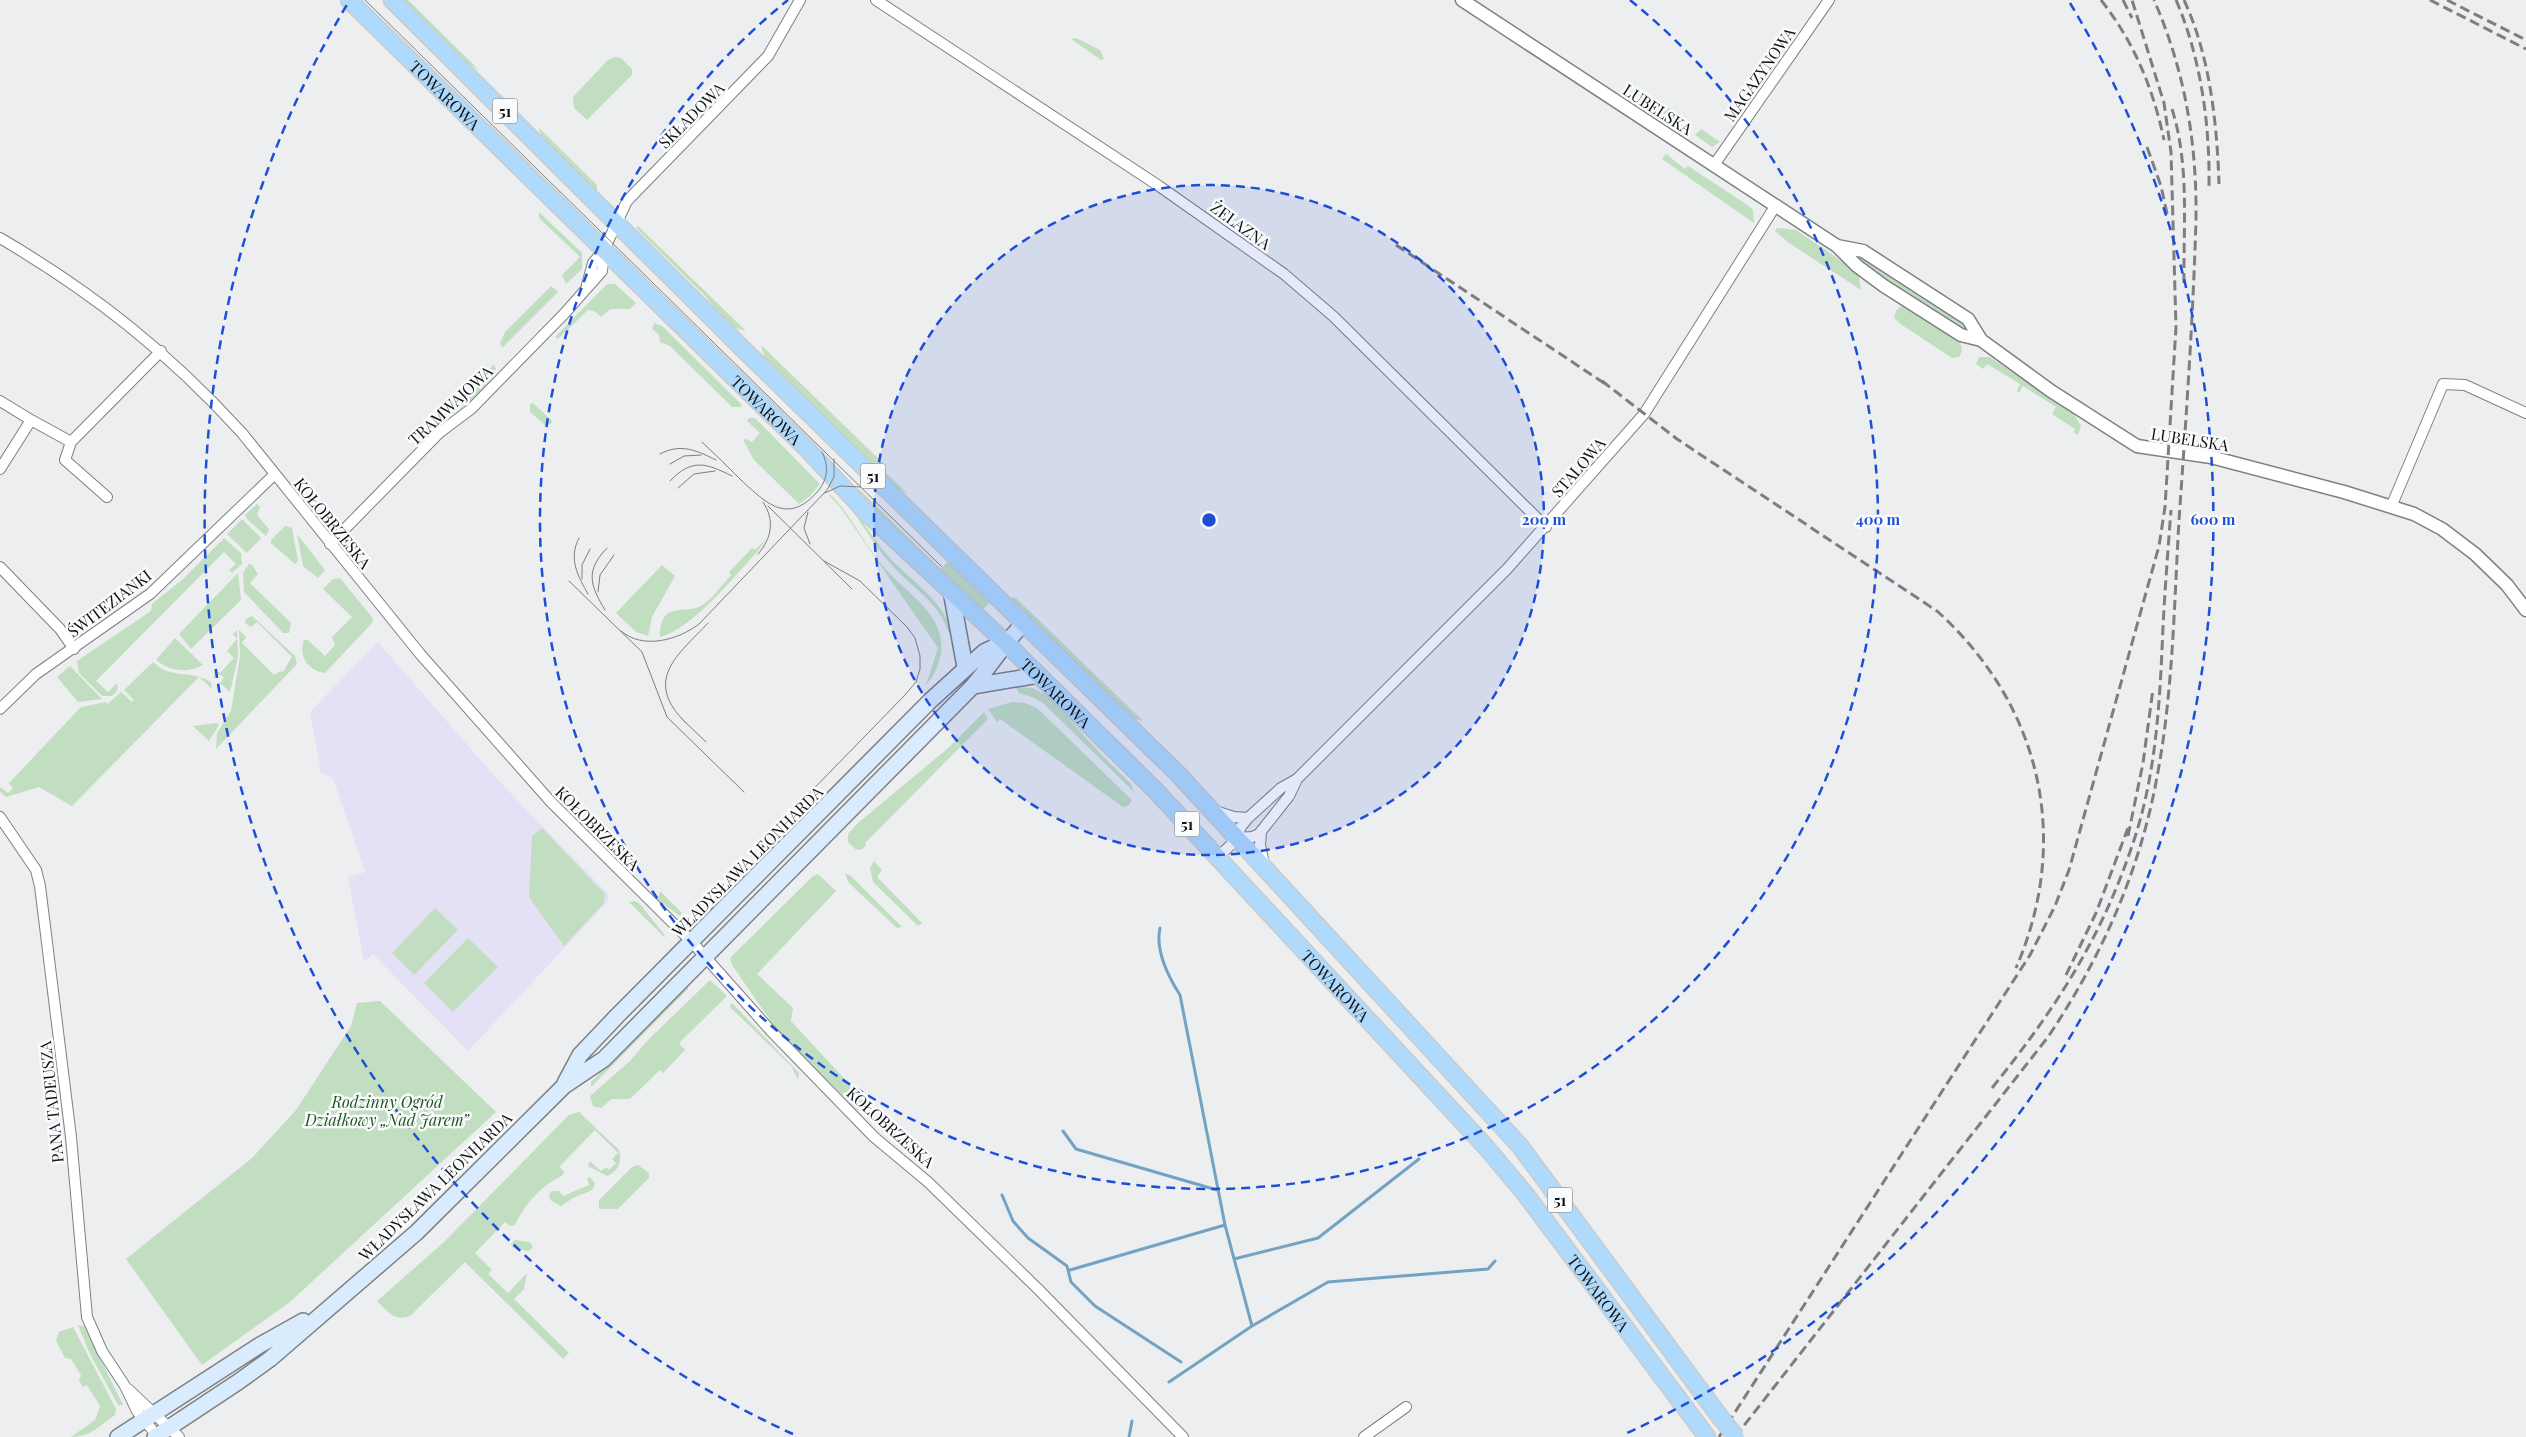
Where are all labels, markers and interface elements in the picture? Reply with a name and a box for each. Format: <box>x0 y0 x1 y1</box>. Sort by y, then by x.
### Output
street label: MAGAZYNOWA <box>1719 22 1800 125</box>
street label: TOWAROWA <box>406 55 486 134</box>
street label: SKŁADOWA <box>653 77 729 153</box>
street label: LUBELSKA <box>1619 79 1697 140</box>
road number: 51 <box>492 98 518 124</box>
street label: ŻELAZNA <box>1207 196 1276 254</box>
street label: TRAMWAJOWA <box>403 360 497 450</box>
street label: TOWAROWA <box>727 370 807 449</box>
street label: LUBELSKA <box>2150 422 2231 456</box>
street label: STALOWA <box>1546 432 1610 501</box>
road number: 51 <box>860 464 886 488</box>
street label: KOŁOBRZESKA <box>290 473 377 574</box>
text: 200 m <box>1522 509 1567 529</box>
text: 400 m <box>1856 509 1901 529</box>
text: 600 m <box>2191 509 2236 529</box>
centre of rings <box>1200 511 1218 529</box>
street label: ŚWITEZIANKI <box>63 564 155 642</box>
street label: TOWAROWA <box>1017 653 1097 733</box>
street label: WŁADYSŁAWA LEONHARDA <box>666 780 828 942</box>
street label: KOŁOBRZESKA <box>551 781 645 875</box>
road number: 51 <box>1174 812 1200 836</box>
street label: TOWAROWA <box>1298 945 1375 1026</box>
street label: PANA TADEUSZA <box>34 1039 68 1164</box>
street label: KOŁOBRZESKA <box>843 1082 940 1173</box>
park label: Rodzinny Ogród Działkowy „Nad Jarem” <box>304 1091 471 1130</box>
street label: WŁADYSŁAWA LEONHARDA <box>353 1107 517 1265</box>
road number: 51 <box>1548 1188 1572 1212</box>
street label: TOWAROWA <box>1563 1250 1635 1336</box>

